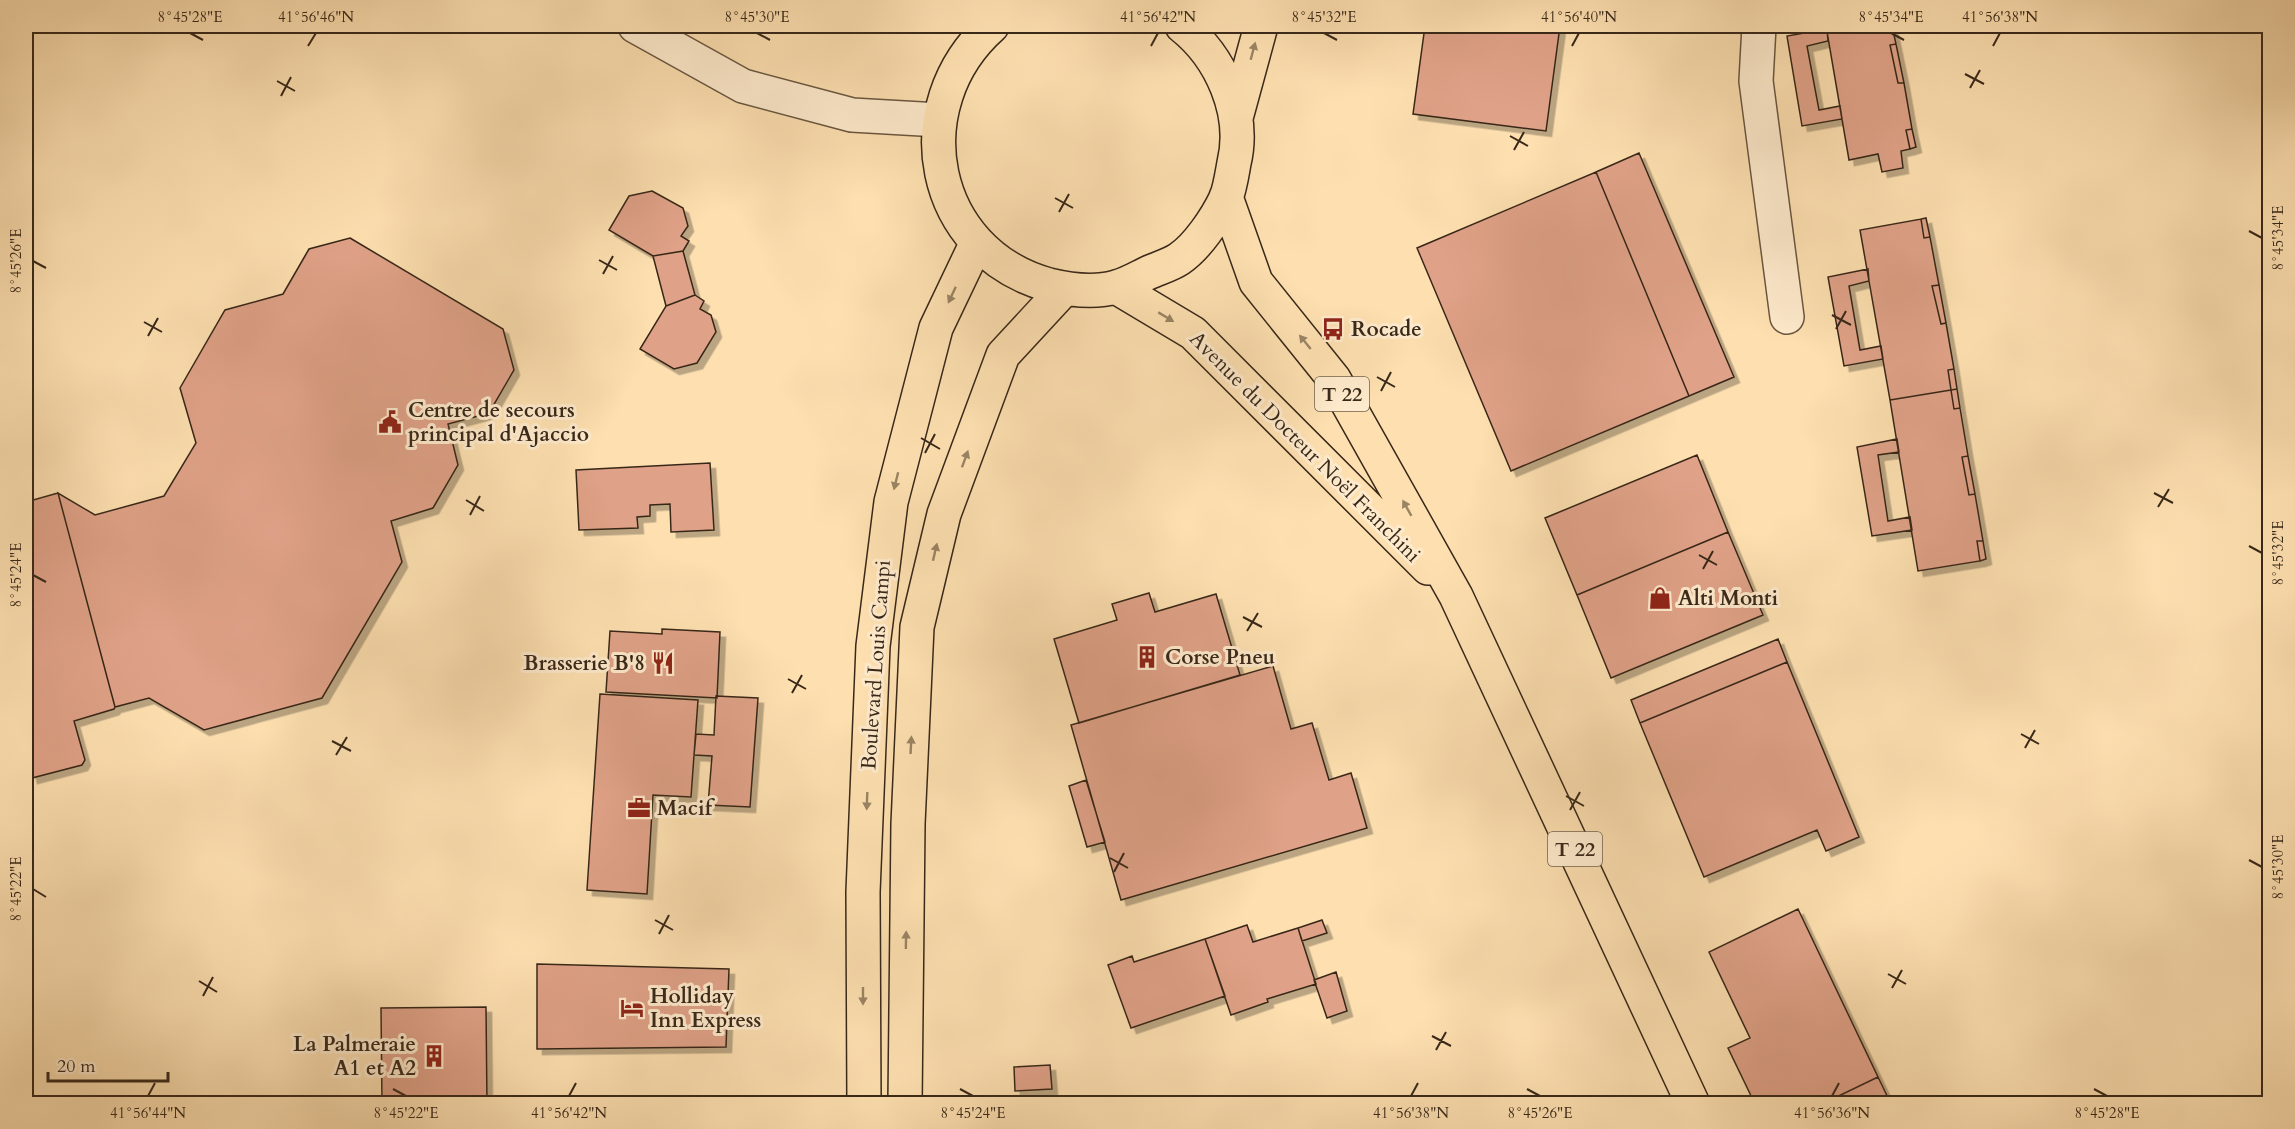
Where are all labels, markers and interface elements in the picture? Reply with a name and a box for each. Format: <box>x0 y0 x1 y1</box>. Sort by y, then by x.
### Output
text: 8°45'28"E <box>158 7 222 27</box>
text: 41°56'46"N <box>278 7 354 27</box>
text: 8°45'30"E <box>725 7 789 27</box>
text: 41°56'42"N <box>1120 7 1196 27</box>
text: 8°45'32"E <box>1292 7 1356 27</box>
text: 41°56'40"N <box>1541 7 1617 27</box>
text: 8°45'34"E <box>1859 7 1923 27</box>
text: 41°56'38"N <box>1962 7 2038 27</box>
one-way arrow <box>1249 42 1259 60</box>
text: 8°45'34"E <box>2268 206 2288 270</box>
text: 8°45'26"E <box>6 229 26 293</box>
one-way arrow <box>947 287 956 304</box>
one-way arrow <box>1158 312 1174 323</box>
place label: Rocade <box>1351 315 1422 344</box>
bus stop icon: Rocade <box>1320 316 1346 342</box>
street label: Avenue du Docteur Noël Franchini <box>1183 325 1427 569</box>
one-way arrow <box>1299 335 1312 350</box>
road number: T 22 <box>1315 377 1369 411</box>
place label: Centre de secours principal d'Ajaccio <box>408 396 589 449</box>
public building icon: Centre de secours principal d'Ajaccio <box>377 409 403 435</box>
one-way arrow <box>960 450 970 468</box>
one-way arrow <box>891 472 901 491</box>
one-way arrow <box>1402 499 1412 516</box>
text: 8°45'32"E <box>2268 521 2288 585</box>
text: 8°45'24"E <box>6 543 26 607</box>
one-way arrow <box>931 543 941 562</box>
street label: Boulevard Louis Campi <box>854 559 898 771</box>
place label: Alti Monti <box>1678 584 1779 613</box>
shop icon: Alti Monti <box>1647 585 1673 611</box>
place label: Corse Pneu <box>1165 643 1275 672</box>
building icon: Corse Pneu <box>1134 644 1160 670</box>
place label: Brasserie B'8 <box>523 649 645 678</box>
restaurant icon: Brasserie B'8 <box>650 650 676 676</box>
one-way arrow <box>907 736 916 755</box>
one-way arrow <box>862 791 871 810</box>
place label: Macif <box>657 794 716 823</box>
office icon: Macif <box>626 795 652 821</box>
road number: T 22 <box>1548 832 1602 866</box>
text: 8°45'30"E <box>2268 835 2288 899</box>
text: 8°45'22"E <box>6 857 26 921</box>
one-way arrow <box>901 931 911 950</box>
place label: Holliday Inn Express <box>650 982 761 1035</box>
one-way arrow <box>858 986 868 1005</box>
hotel icon: Holliday Inn Express <box>619 995 645 1021</box>
place label: La Palmeraie A1 et A2 <box>293 1030 416 1083</box>
building icon: La Palmeraie A1 et A2 <box>421 1043 447 1069</box>
scale bar <box>48 1045 168 1083</box>
text: 20 m <box>57 1054 96 1079</box>
text: 41°56'44"N <box>110 1103 186 1123</box>
text: 8°45'22"E <box>374 1103 438 1123</box>
text: 41°56'42"N <box>531 1103 607 1123</box>
text: 8°45'24"E <box>941 1103 1005 1123</box>
text: 41°56'38"N <box>1373 1103 1449 1123</box>
text: 8°45'26"E <box>1508 1103 1572 1123</box>
text: 41°56'36"N <box>1794 1103 1870 1123</box>
text: 8°45'28"E <box>2075 1103 2139 1123</box>

